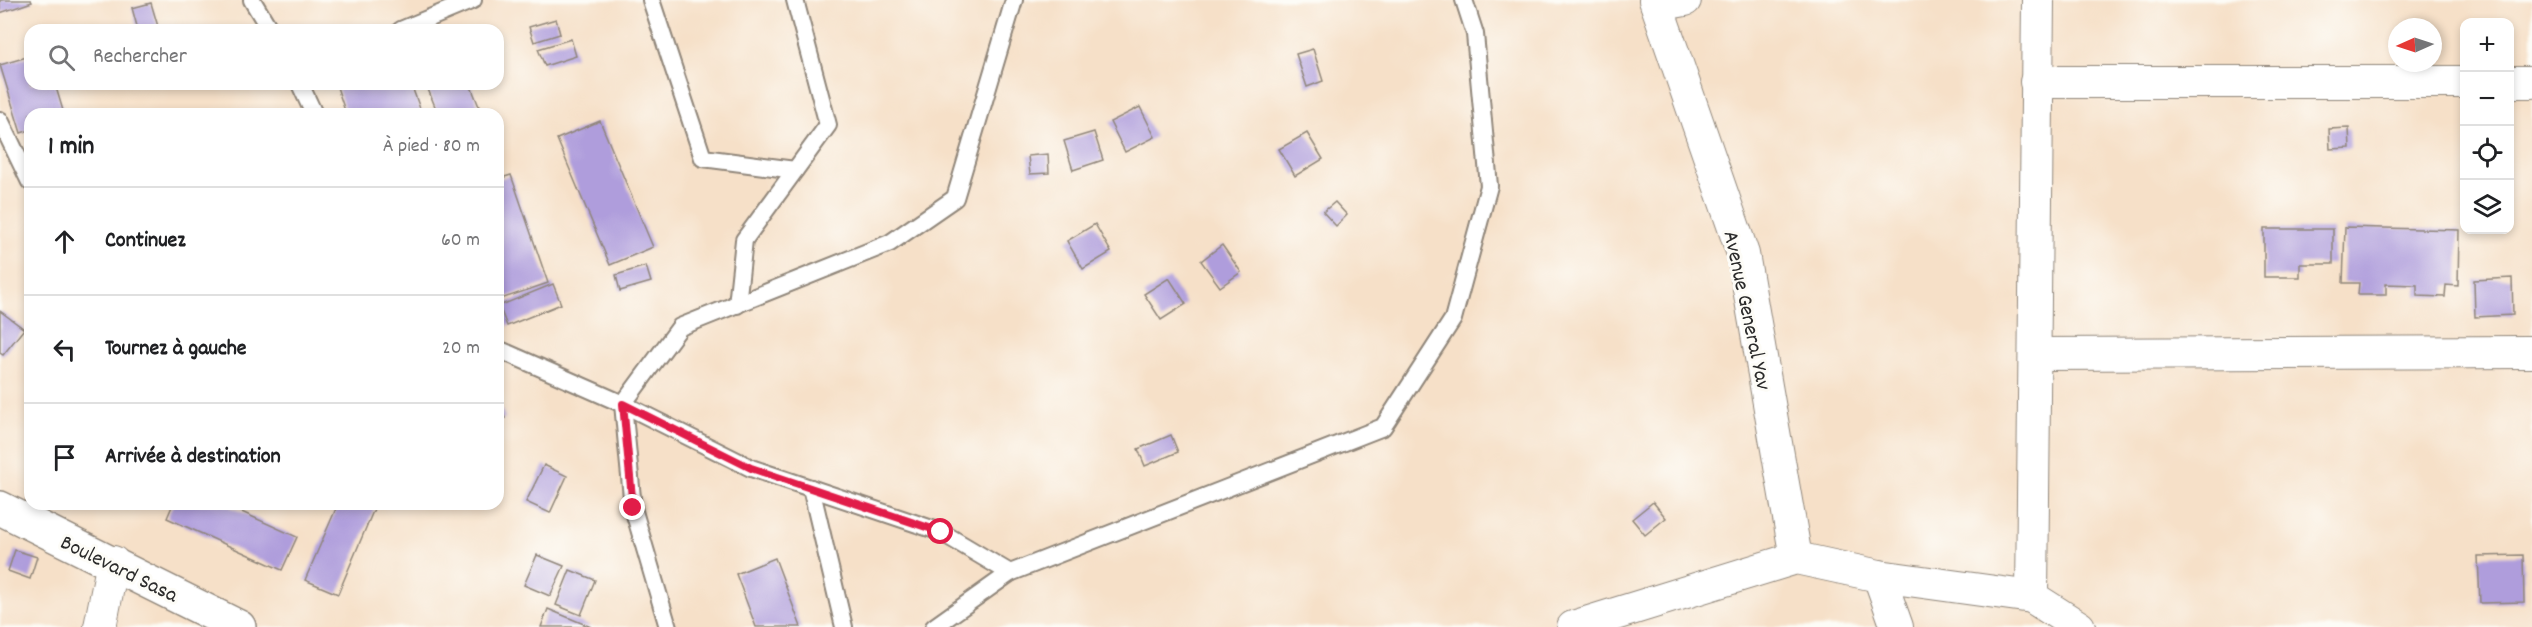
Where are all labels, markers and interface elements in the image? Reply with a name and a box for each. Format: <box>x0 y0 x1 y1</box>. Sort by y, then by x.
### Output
north arrow <box>2388 18 2442 72</box>
map controls <box>2460 18 2514 234</box>
button: + <box>2460 18 2514 72</box>
search box <box>24 24 504 90</box>
icon: search <box>45 41 78 74</box>
text: Rechercher <box>93 42 187 73</box>
button: − <box>2460 72 2514 126</box>
button: locate <box>2460 126 2514 180</box>
text: 1 min <box>48 129 94 166</box>
text: À pied · 80 m <box>383 133 480 161</box>
button: layers <box>2460 180 2514 234</box>
icon: ahead <box>48 225 81 258</box>
text: Continuez <box>105 226 186 257</box>
text: 60 m <box>441 227 480 255</box>
street label: Avenue General Yav <box>1714 228 1778 393</box>
icon: left <box>48 333 81 366</box>
text: Tournez à gauche <box>105 334 247 365</box>
text: 20 m <box>442 335 480 363</box>
icon: arrive <box>48 441 81 474</box>
text: Arrivée à destination <box>105 442 281 473</box>
route end <box>619 494 645 520</box>
route start <box>927 518 953 544</box>
street label: Boulevard Sasa <box>54 528 183 612</box>

